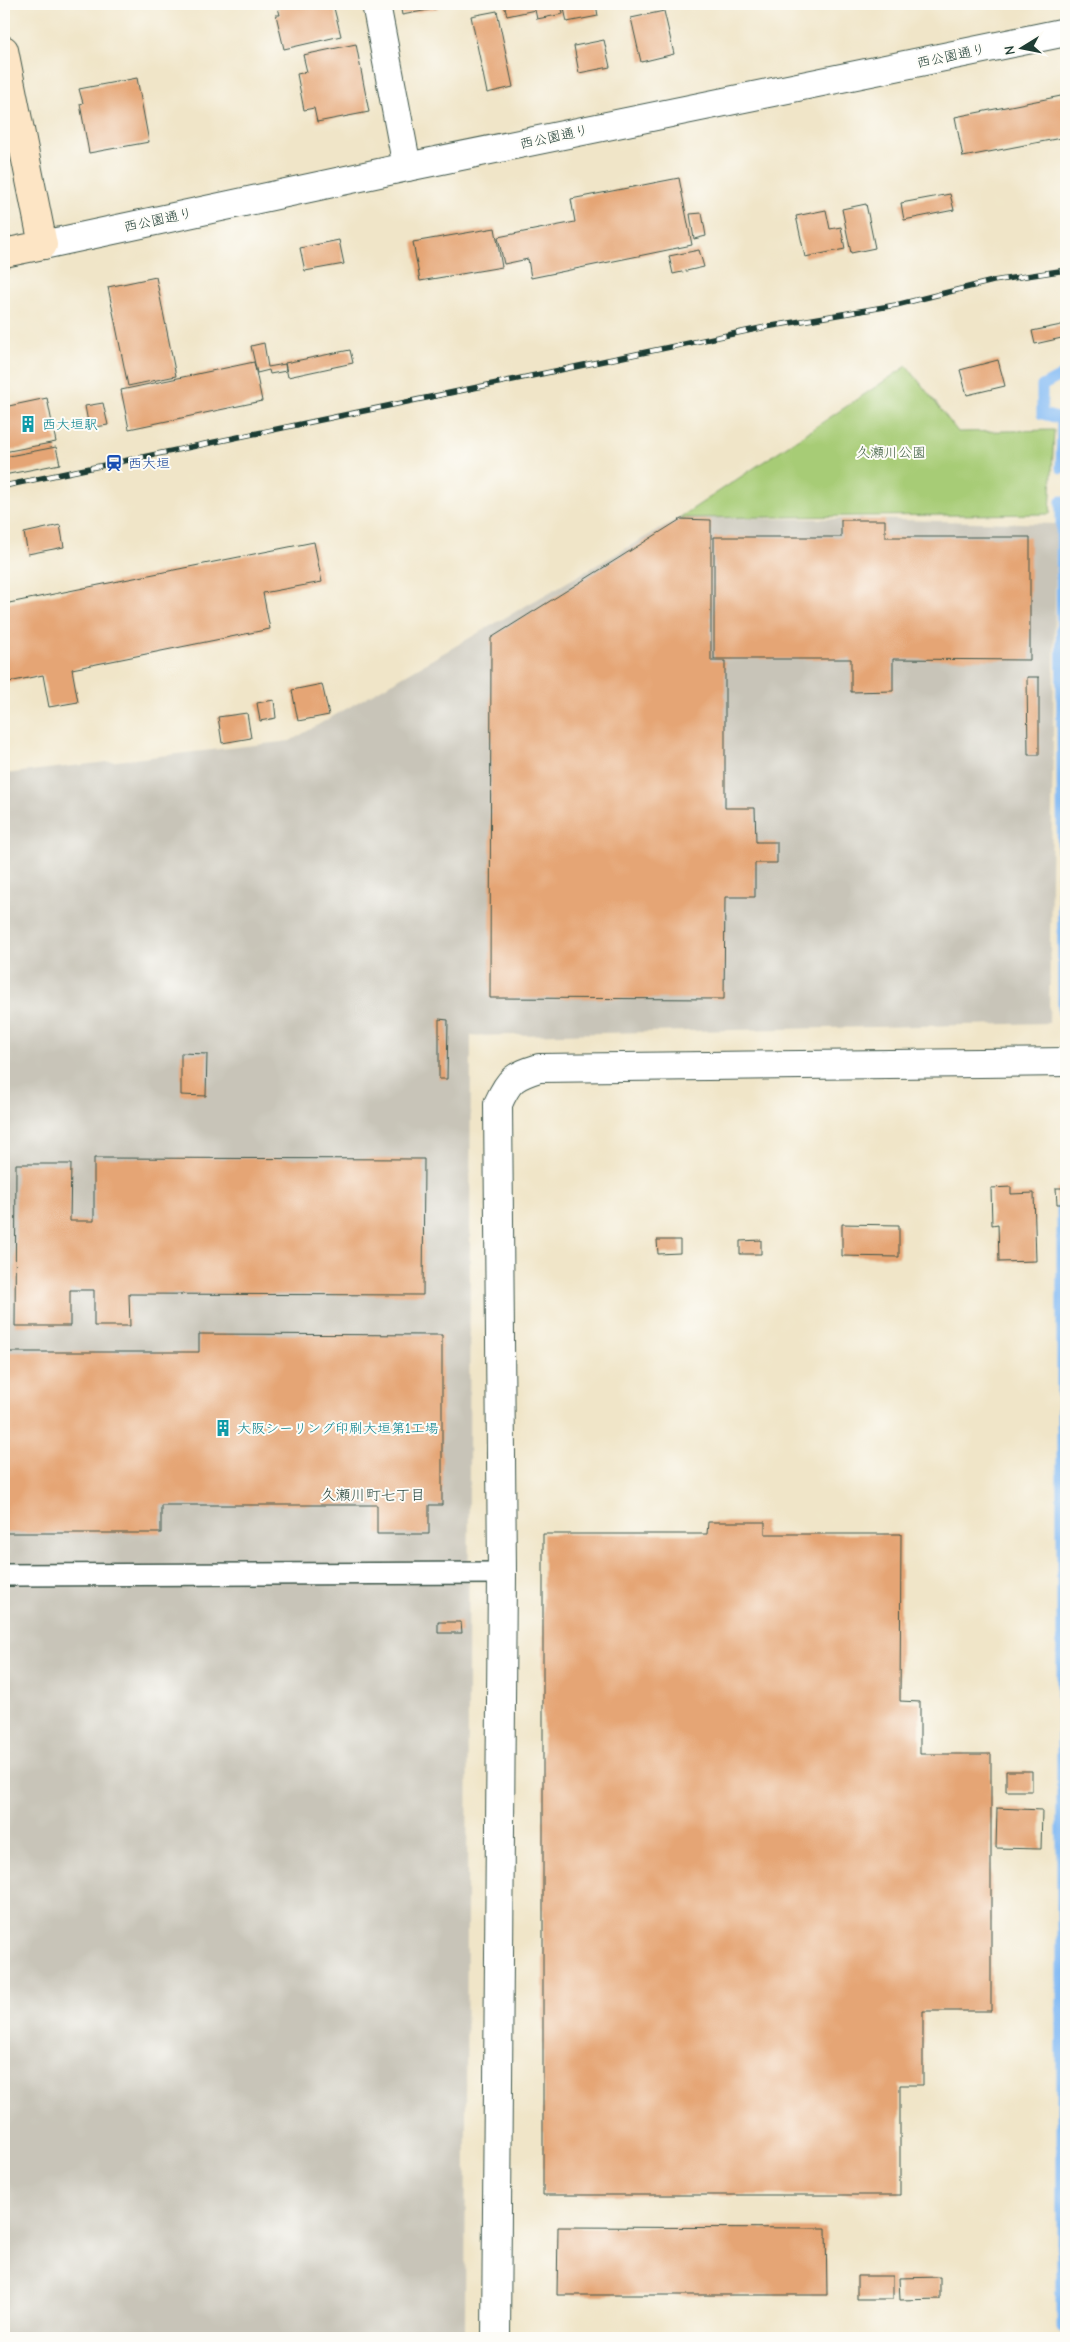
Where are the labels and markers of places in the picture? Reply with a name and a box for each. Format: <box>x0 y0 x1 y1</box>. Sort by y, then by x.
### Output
building icon: 西大垣駅 <box>18 414 38 434</box>
place label: 西大垣駅 <box>42 416 98 433</box>
station icon: 西大垣 <box>104 453 124 473</box>
place label: 西大垣 <box>128 455 170 472</box>
building icon: 大阪シーリング印刷大垣第1工場 <box>213 1418 233 1438</box>
place label: 大阪シーリング印刷大垣第1工場 <box>237 1420 439 1437</box>

